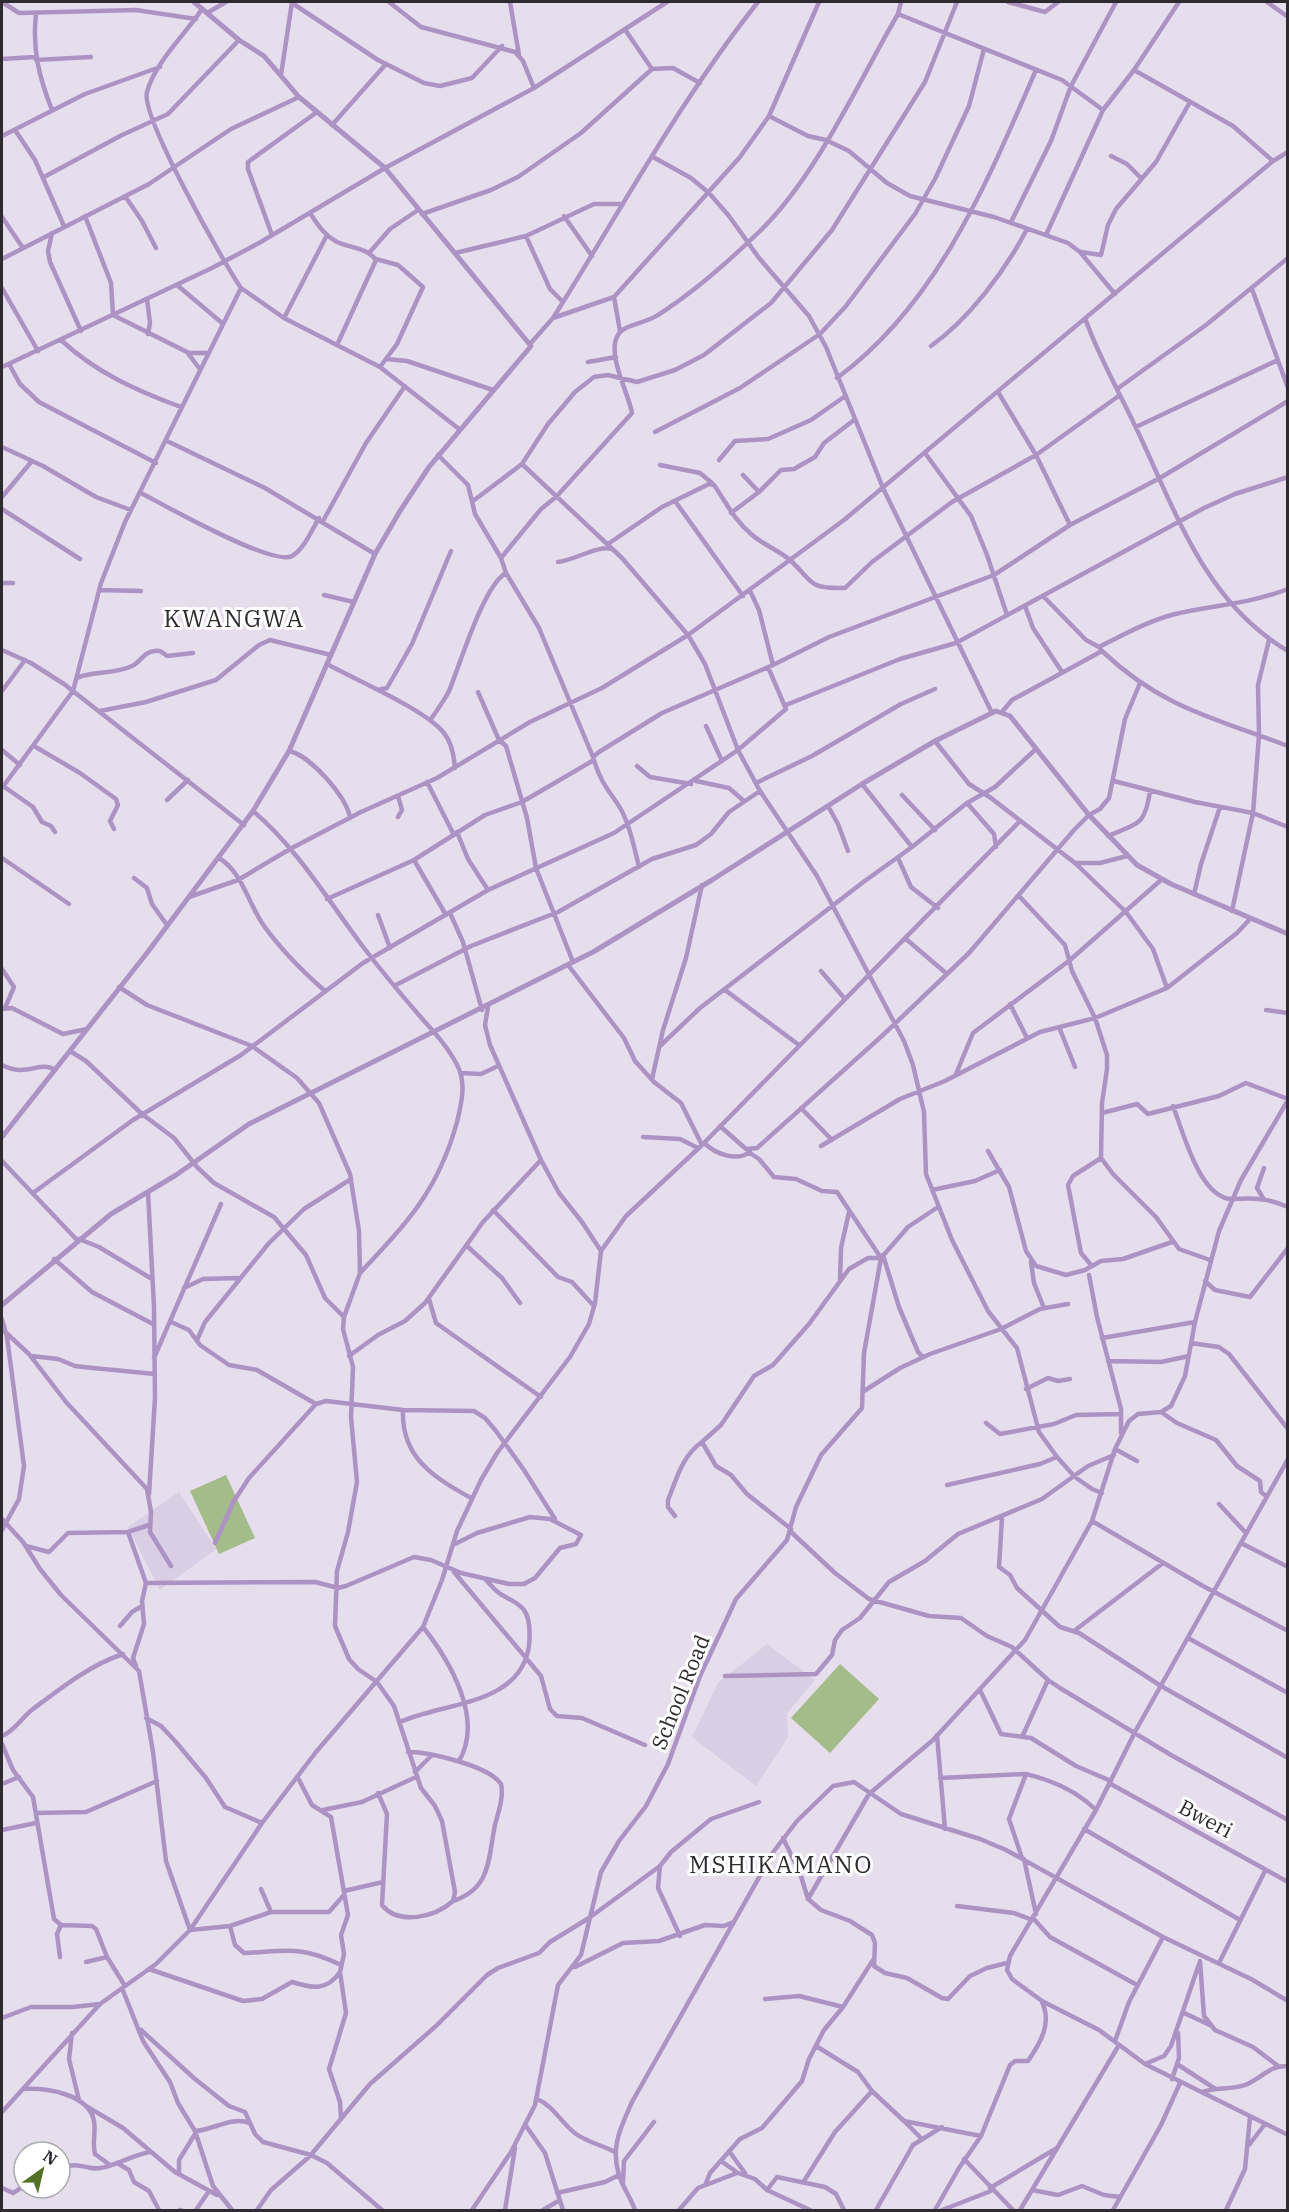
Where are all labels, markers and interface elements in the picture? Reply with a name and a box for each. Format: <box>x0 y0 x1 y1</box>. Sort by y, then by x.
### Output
district label: KWANGWA <box>164 602 304 634</box>
street label: School Road <box>644 1630 716 1754</box>
street label: Bweri <box>1174 1792 1238 1844</box>
district label: MSHIKAMANO <box>689 1848 873 1880</box>
north arrow <box>12 2140 72 2200</box>
text: N <box>40 2146 61 2169</box>

